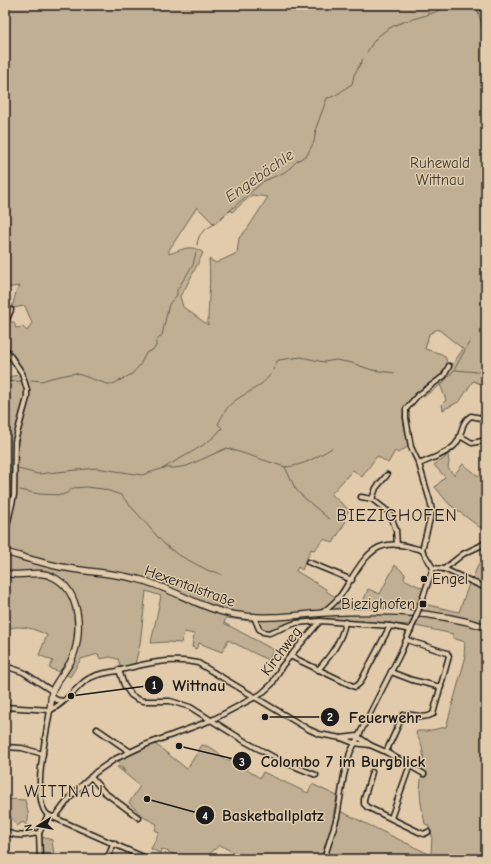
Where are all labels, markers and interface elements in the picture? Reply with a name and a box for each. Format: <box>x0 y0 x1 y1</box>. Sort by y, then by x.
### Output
water label: Engebächle <box>222 146 297 206</box>
park label: Ruhewald Wittnau <box>410 154 470 189</box>
district label: BIEZIGHOFEN <box>336 506 458 525</box>
street label: Hexentalstraße <box>142 561 238 611</box>
place label: Engel <box>432 570 468 588</box>
marker: Engel <box>419 574 429 584</box>
place label: Biezighofen <box>341 595 415 613</box>
marker: Biezighofen <box>418 599 428 609</box>
street label: Kirchweg <box>257 623 305 679</box>
callout: Wittnau <box>144 671 233 699</box>
text: Wittnau <box>172 677 226 695</box>
text: 1 <box>152 678 157 692</box>
callout: Feuerwehr <box>320 703 429 731</box>
text: Feuerwehr <box>349 709 422 727</box>
text: 2 <box>327 710 333 724</box>
callout: Colombo 7 im Burgblick <box>232 747 433 775</box>
text: Colombo 7 im Burgblick <box>261 753 425 771</box>
text: 3 <box>239 755 245 769</box>
district label: WITTNAU <box>24 782 104 801</box>
callout: Basketballplatz <box>195 801 332 829</box>
north arrow <box>18 806 58 846</box>
text: Basketballplatz <box>222 807 324 825</box>
text: 4 <box>202 809 208 823</box>
text: N <box>22 823 36 833</box>

